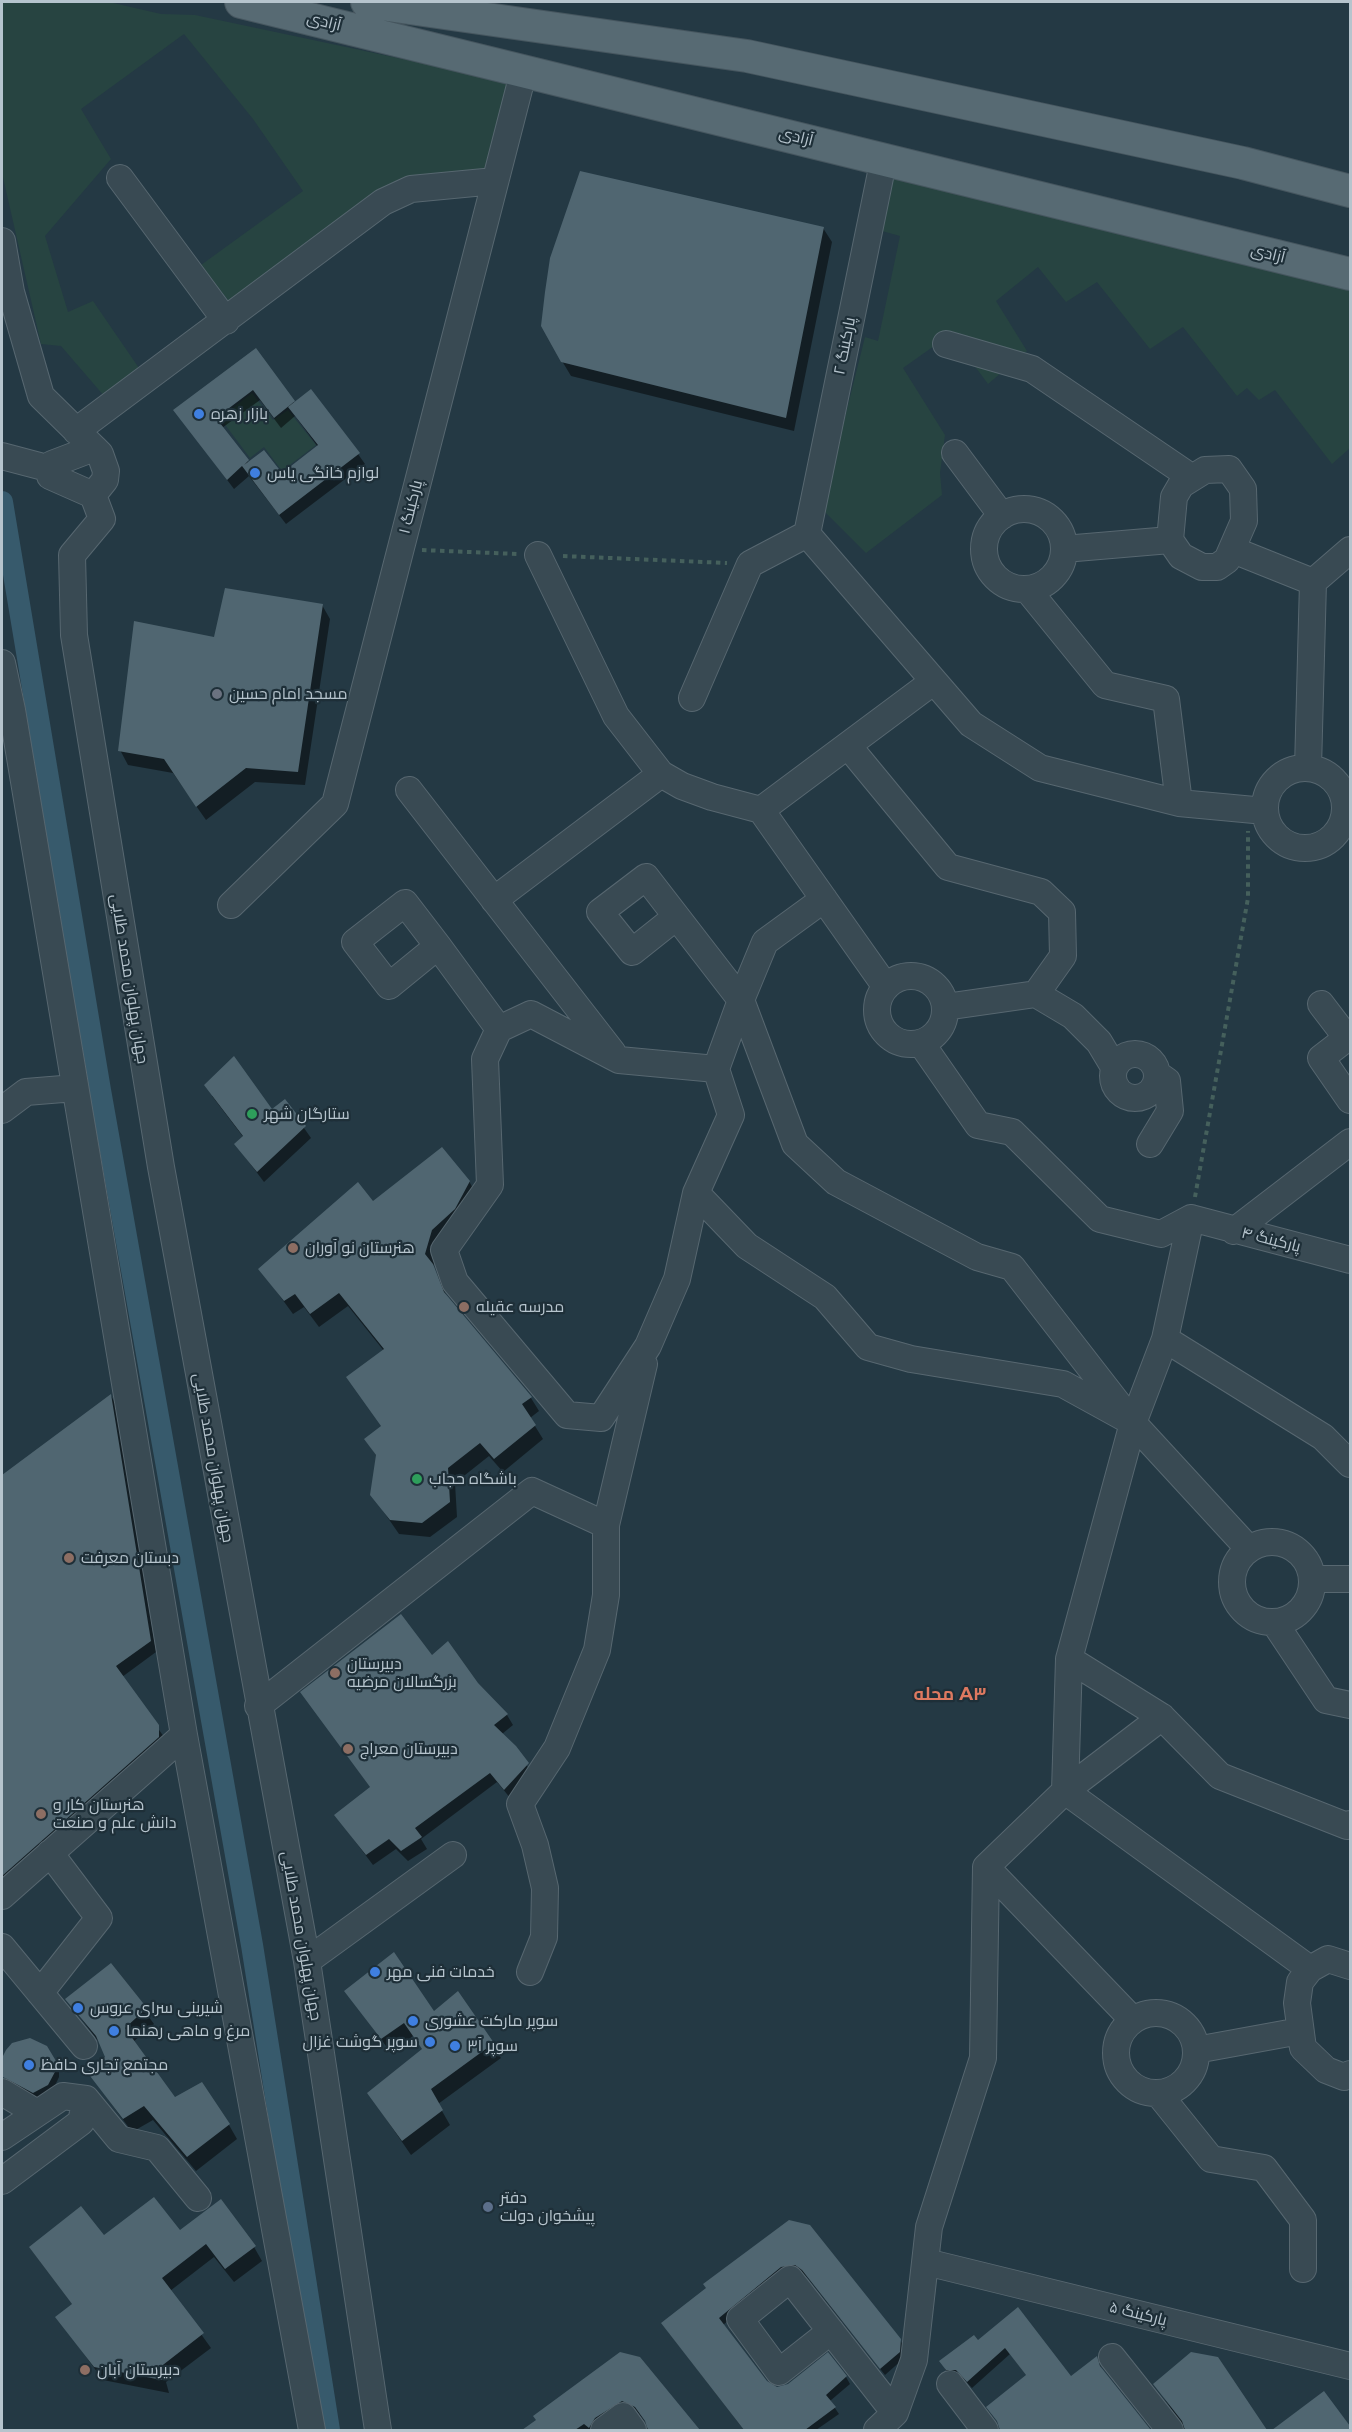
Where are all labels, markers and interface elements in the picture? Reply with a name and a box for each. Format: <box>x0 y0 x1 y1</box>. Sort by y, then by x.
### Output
street label: آزادی <box>305 8 343 36</box>
street label: آزادی <box>777 123 815 151</box>
street label: آزادی <box>1249 240 1287 268</box>
street label: پارکینگ ۲ <box>830 316 860 376</box>
place label: بازار زهره <box>211 404 268 424</box>
marker: بازار زهره <box>192 407 206 421</box>
place label: لوازم خانگی یاس <box>267 463 379 483</box>
marker: لوازم خانگی یاس <box>248 466 262 480</box>
street label: پارکینگ ۱ <box>395 478 427 536</box>
place label: مسجد امام حسین <box>229 684 347 704</box>
marker: مسجد امام حسین <box>210 687 224 701</box>
street label: جهان پهلوان محمد طلایی <box>106 893 152 1065</box>
place label: ستارگان شهر <box>264 1104 350 1124</box>
marker: ستارگان شهر <box>245 1107 259 1121</box>
street label: پارکینگ ۴ <box>1239 1223 1303 1257</box>
place label: هنرستان نو آوران <box>305 1238 415 1258</box>
marker: هنرستان نو آوران <box>286 1241 300 1255</box>
place label: مدرسه عقیله <box>476 1297 564 1317</box>
marker: مدرسه عقیله <box>457 1300 471 1314</box>
street label: جهان پهلوان محمد طلایی <box>189 1372 237 1544</box>
place label: باشگاه حجاب <box>429 1469 517 1489</box>
marker: باشگاه حجاب <box>410 1472 424 1486</box>
place label: دبستان معرفت <box>81 1548 179 1568</box>
marker: دبستان معرفت <box>62 1551 76 1565</box>
place label: دبیرستان بزرگسالان مرضیه <box>347 1654 457 1692</box>
marker: دبیرستان بزرگسالان مرضیه <box>328 1666 342 1680</box>
district label: محله A۳ <box>914 1684 986 1706</box>
place label: دبیرستان معراج <box>360 1739 458 1759</box>
marker: دبیرستان معراج <box>341 1742 355 1756</box>
place label: هنرستان کار و دانش علم و صنعت <box>53 1795 177 1833</box>
marker: هنرستان کار و دانش علم و صنعت <box>34 1807 48 1821</box>
street label: جهان پهلوان محمد طلایی <box>277 1850 325 2022</box>
place label: خدمات فنی مهر <box>387 1962 495 1982</box>
marker: خدمات فنی مهر <box>368 1965 382 1979</box>
place label: شیرینی سرای عروس <box>90 1998 223 2018</box>
marker: شیرینی سرای عروس <box>71 2001 85 2015</box>
place label: سوپر مارکت عشوری <box>425 2011 558 2031</box>
marker: سوپر مارکت عشوری <box>406 2014 420 2028</box>
place label: مرغ و ماهی رهنما <box>126 2021 250 2041</box>
marker: مرغ و ماهی رهنما <box>107 2024 121 2038</box>
place label: سوپر گوشت غزال <box>302 2032 418 2052</box>
marker: سوپر گوشت غزال <box>423 2035 437 2049</box>
place label: سوپر آ۳ <box>467 2036 518 2056</box>
marker: سوپر آ۳ <box>448 2039 462 2053</box>
place label: مجتمع تجاری حافظ <box>41 2055 168 2075</box>
marker: مجتمع تجاری حافظ <box>22 2058 36 2072</box>
place label: دفتر پیشخوان دولت <box>500 2188 595 2226</box>
marker: دفتر پیشخوان دولت <box>481 2200 495 2214</box>
street label: پارکینگ ۵ <box>1107 2298 1169 2330</box>
place label: دبیرستان آبان <box>97 2360 180 2380</box>
marker: دبیرستان آبان <box>78 2363 92 2377</box>

